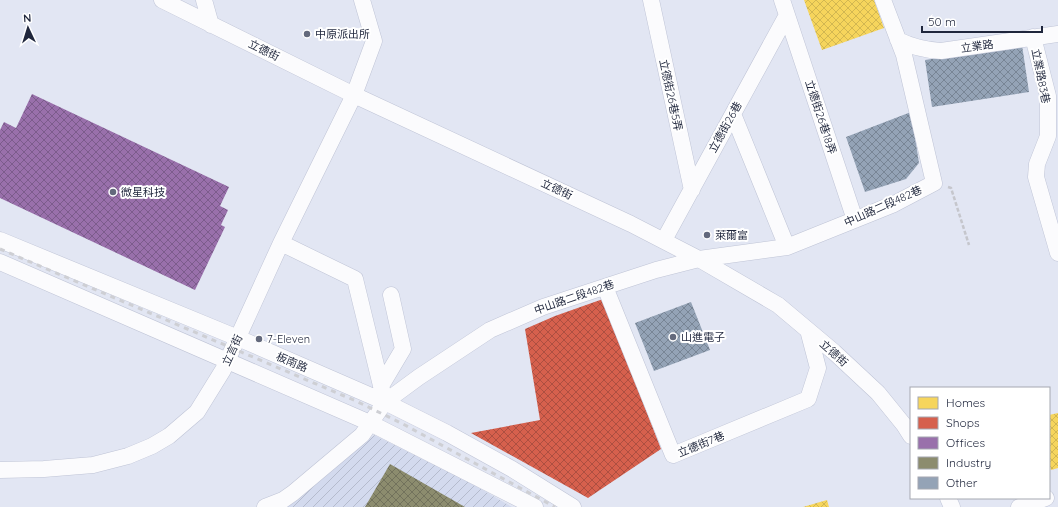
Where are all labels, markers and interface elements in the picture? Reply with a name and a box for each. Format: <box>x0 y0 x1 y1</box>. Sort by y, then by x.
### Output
north arrow <box>8 8 48 48</box>
scale bar <box>922 8 1042 34</box>
text: N <box>23 11 32 25</box>
text: 50 m <box>928 14 956 29</box>
place label: 中原派出所 <box>315 27 370 41</box>
marker: 中原派出所 <box>302 29 312 39</box>
street label: 立德街 <box>246 36 282 64</box>
street label: 立業路 <box>960 37 994 55</box>
street label: 立業路83巷 <box>1029 47 1053 105</box>
street label: 立德街26巷5弄 <box>657 58 685 132</box>
street label: 立德街26巷18弄 <box>802 78 840 156</box>
street label: 立德街26巷 <box>705 99 745 155</box>
street label: 立德街 <box>539 176 575 202</box>
street label: 中山路二段482巷 <box>842 183 924 229</box>
place label: 微星科技 <box>121 185 165 199</box>
marker: 微星科技 <box>108 187 118 197</box>
place label: 萊爾富 <box>715 228 748 242</box>
marker: 萊爾富 <box>702 230 712 240</box>
street label: 中山路二段482巷 <box>532 277 616 317</box>
place label: 山進電子 <box>681 330 725 344</box>
street label: 立言街 <box>219 332 245 368</box>
place label: 7-Eleven <box>267 332 310 346</box>
marker: 山進電子 <box>668 332 678 342</box>
marker: 7-Eleven <box>254 334 264 344</box>
street label: 立德街 <box>817 337 851 369</box>
street label: 板南路 <box>274 349 310 375</box>
legend <box>910 387 1050 499</box>
text: Homes <box>946 395 986 410</box>
text: Shops <box>946 415 980 430</box>
street label: 立德街7巷 <box>675 428 727 460</box>
text: Offices <box>946 435 985 450</box>
text: Industry <box>946 455 991 470</box>
text: Other <box>946 475 978 490</box>

